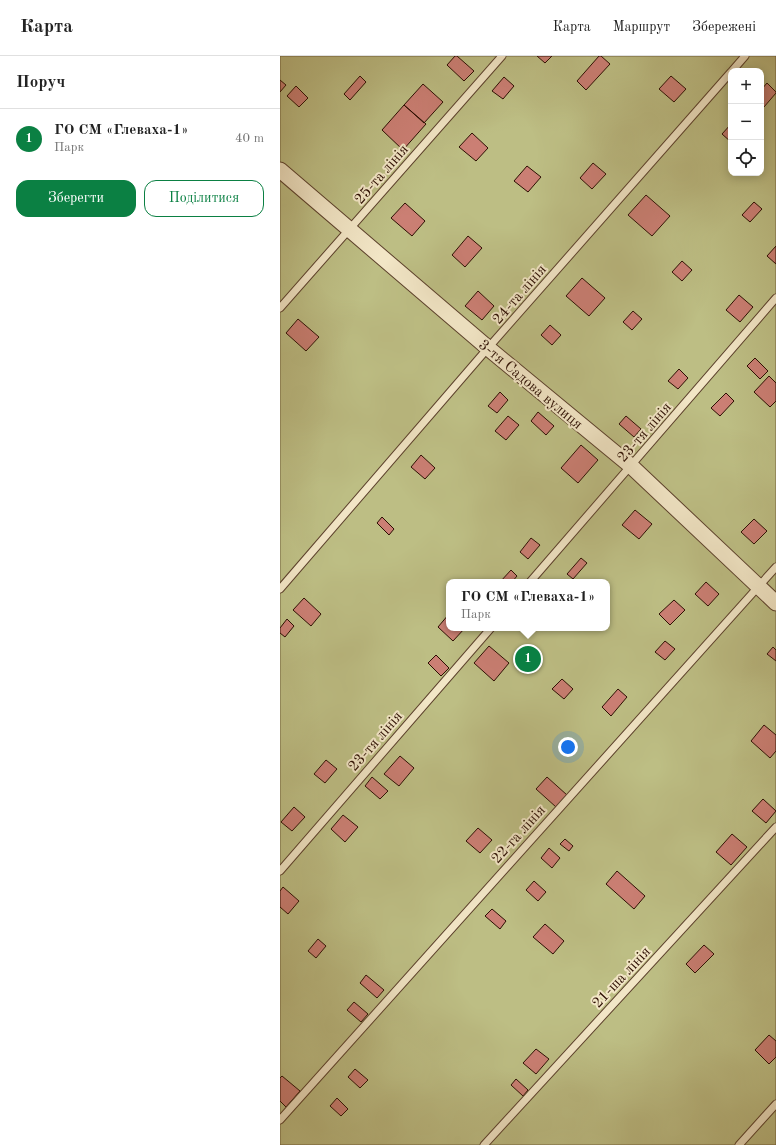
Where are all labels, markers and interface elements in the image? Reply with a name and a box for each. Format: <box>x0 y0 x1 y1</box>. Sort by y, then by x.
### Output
text: Карта <box>20 18 73 37</box>
text: Карта <box>553 20 591 34</box>
text: Маршрут <box>613 20 670 34</box>
text: Збережені <box>692 20 756 34</box>
map controls <box>728 68 764 176</box>
button: + <box>728 68 764 104</box>
text: Поруч <box>16 74 65 91</box>
button: − <box>728 104 764 140</box>
text: ГО СМ «Глеваха-1» <box>54 123 188 138</box>
text: 1 <box>25 132 33 145</box>
text: 40 m <box>235 132 264 145</box>
button: locate <box>728 140 764 176</box>
text: Парк <box>54 141 84 154</box>
street label: 25-та лінія <box>352 142 412 208</box>
button: Зберегти <box>16 180 136 217</box>
button: Поділитися <box>144 180 264 217</box>
street label: 24-та лінія <box>490 262 550 328</box>
street label: 3-тя Садова вулиця <box>475 338 585 433</box>
street label: 23-тя лінія <box>615 400 675 466</box>
popup <box>446 579 610 631</box>
text: ГО СМ «Глеваха-1» <box>461 590 595 605</box>
text: Парк <box>461 608 491 621</box>
pin: 1 <box>515 644 541 674</box>
street label: 23-тя лінія <box>346 709 406 775</box>
your location <box>558 737 578 757</box>
street label: 22-га лінія <box>489 803 549 867</box>
street label: 21-ша лінія <box>590 944 654 1012</box>

